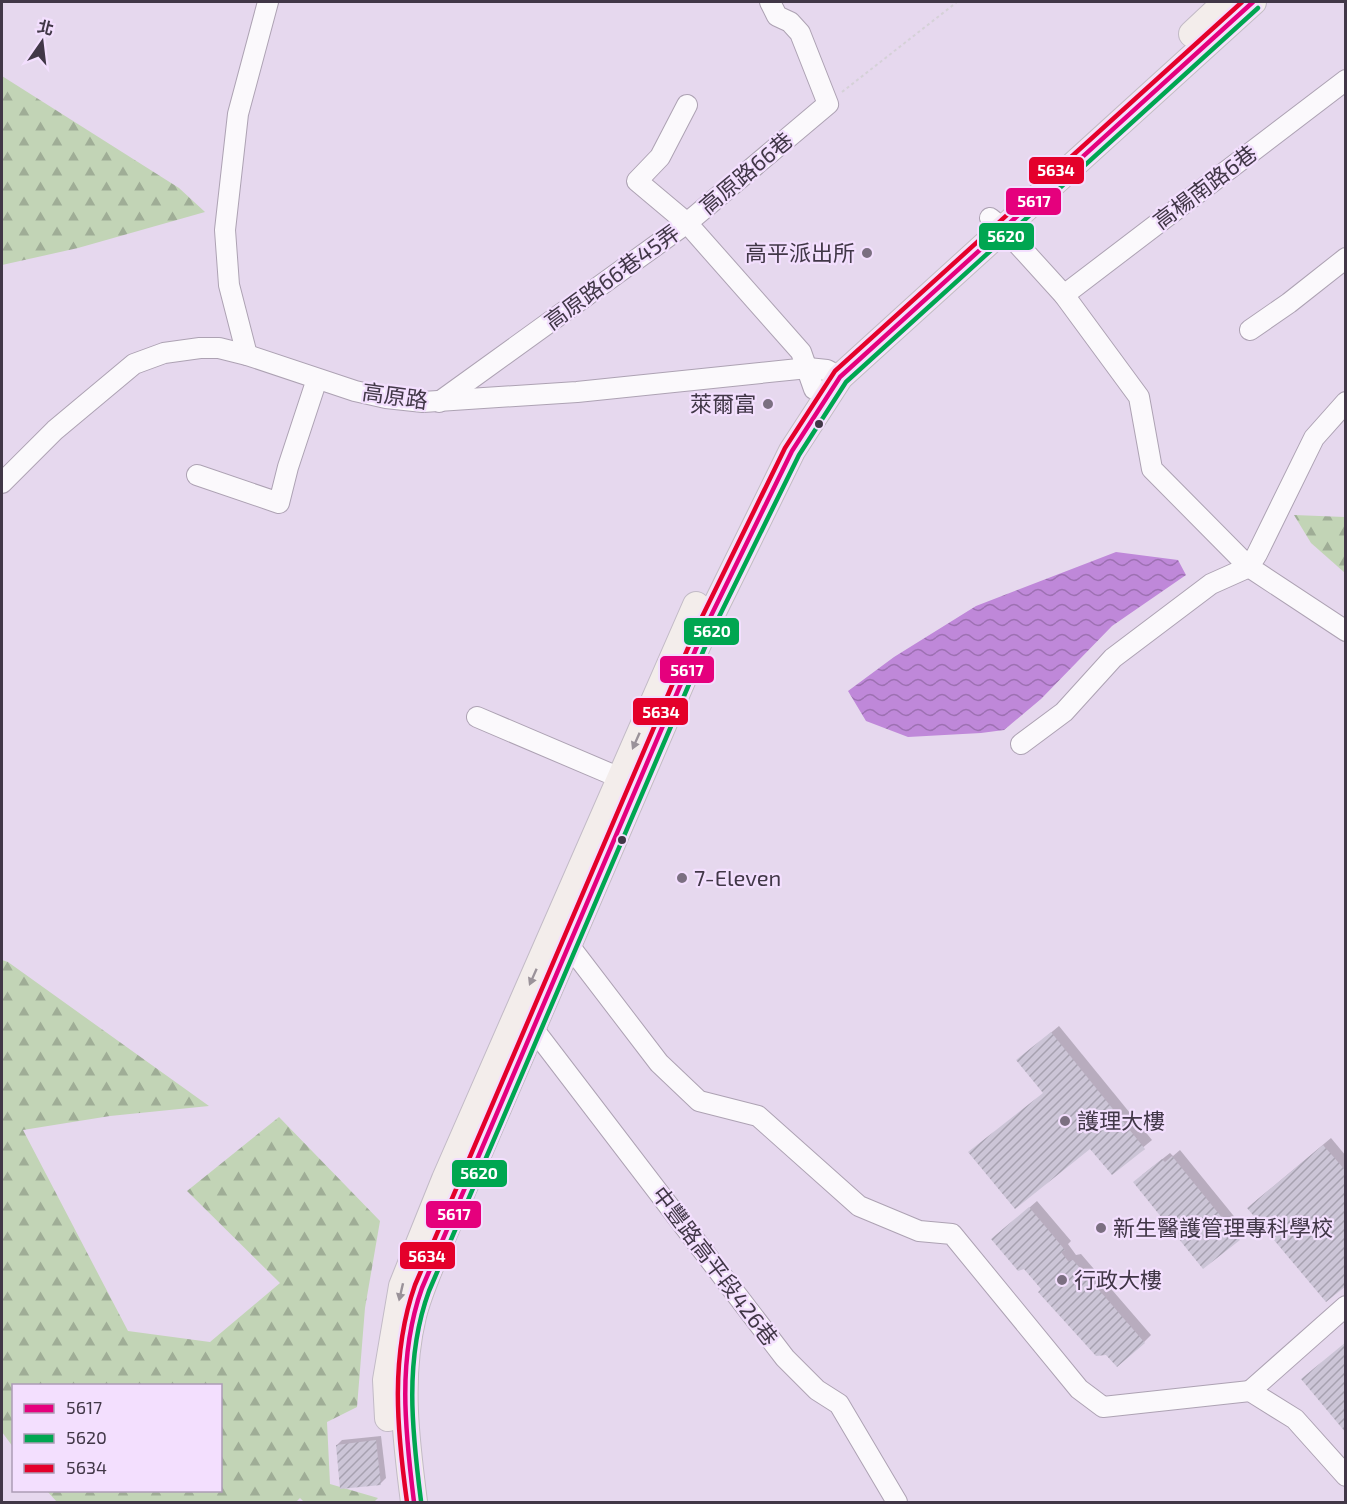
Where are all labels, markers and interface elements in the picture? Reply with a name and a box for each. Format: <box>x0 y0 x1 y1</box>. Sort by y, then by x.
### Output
north arrow <box>12 12 72 72</box>
text: 北 <box>36 16 56 38</box>
street label: 高原路66巷 <box>694 126 797 219</box>
street label: 高楊南路6巷 <box>1148 139 1261 233</box>
line badge: 5634 <box>1028 156 1085 185</box>
text: 5634 <box>1037 160 1075 179</box>
line badge: 5617 <box>1005 187 1062 216</box>
text: 5617 <box>1017 191 1051 210</box>
street label: 高原路66巷45弄 <box>539 219 684 334</box>
line badge: 5620 <box>978 222 1035 251</box>
text: 5620 <box>987 226 1025 245</box>
place label: 高平派出所 <box>745 239 855 265</box>
marker: 高平派出所 <box>860 246 874 260</box>
street label: 高原路 <box>361 378 430 412</box>
place label: 萊爾富 <box>690 390 756 416</box>
marker: 萊爾富 <box>761 397 775 411</box>
unlabelled marker <box>813 418 825 430</box>
line badge: 5620 <box>683 617 740 646</box>
text: 5620 <box>693 621 731 640</box>
line badge: 5617 <box>659 655 715 684</box>
text: 5617 <box>670 660 704 679</box>
line badge: 5634 <box>632 697 689 726</box>
text: 5634 <box>642 702 680 721</box>
one-way arrow <box>632 732 641 749</box>
unlabelled marker <box>616 834 628 846</box>
place label: 7-Eleven <box>694 864 781 890</box>
marker: 7-Eleven <box>675 871 689 885</box>
one-way arrow <box>529 969 538 986</box>
place label: 護理大樓 <box>1077 1107 1165 1133</box>
marker: 護理大樓 <box>1058 1114 1072 1128</box>
line badge: 5620 <box>451 1159 508 1188</box>
text: 5620 <box>460 1163 498 1182</box>
street label: 中豐路高平段426巷 <box>647 1181 784 1350</box>
line badge: 5617 <box>425 1200 482 1229</box>
text: 5617 <box>437 1204 471 1223</box>
place label: 新生醫護管理專科學校 <box>1113 1214 1333 1240</box>
marker: 新生醫護管理專科學校 <box>1094 1221 1108 1235</box>
line badge: 5634 <box>399 1241 456 1270</box>
text: 5634 <box>408 1246 446 1265</box>
place label: 行政大樓 <box>1074 1266 1162 1292</box>
marker: 行政大樓 <box>1055 1273 1069 1287</box>
one-way arrow <box>396 1283 405 1302</box>
legend <box>12 1384 222 1492</box>
text: 5617 <box>66 1396 102 1418</box>
text: 5620 <box>66 1426 107 1448</box>
text: 5634 <box>66 1456 107 1478</box>

